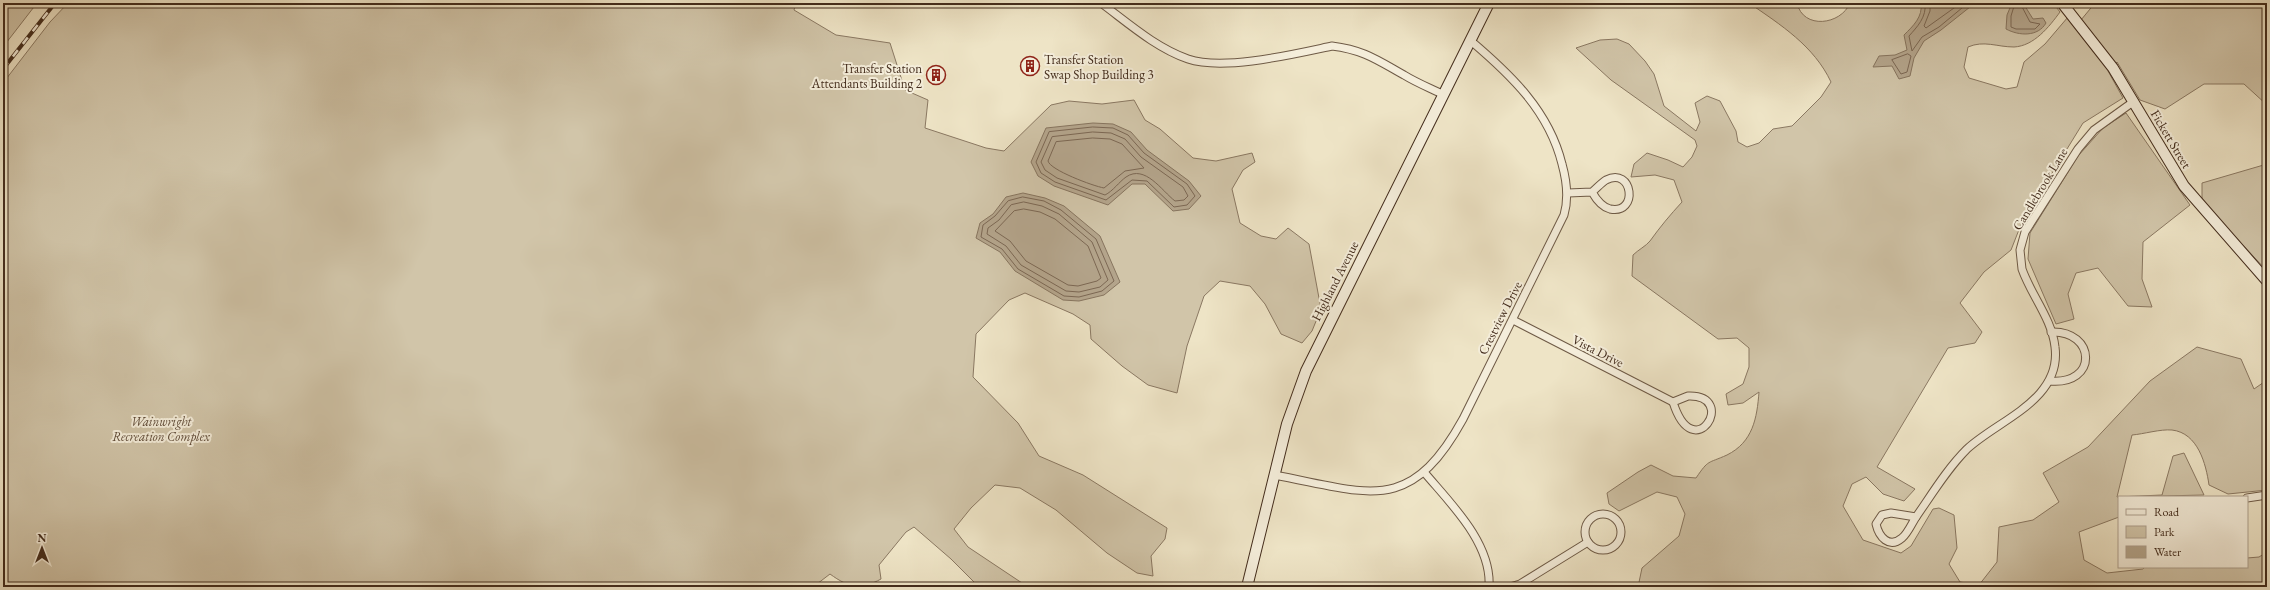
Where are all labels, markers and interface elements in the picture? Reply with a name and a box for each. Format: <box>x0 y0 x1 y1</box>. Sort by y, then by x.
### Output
place label: Transfer Station Swap Shop Building 3 <box>1044 51 1154 83</box>
building icon: Transfer Station Swap Shop Building 3 <box>1019 55 1041 77</box>
place label: Transfer Station Attendants Building 2 <box>810 60 923 92</box>
building icon: Transfer Station Attendants Building 2 <box>925 64 947 86</box>
street label: Fickett Street <box>2147 106 2195 172</box>
street label: Candlebrook Lane <box>2009 145 2071 233</box>
street label: Highland Avenue <box>1308 238 1362 324</box>
street label: Crestview Drive <box>1474 278 1526 358</box>
street label: Vista Drive <box>1569 331 1627 371</box>
park label: Wainwright Recreation Complex <box>112 413 211 445</box>
legend <box>2118 496 2248 568</box>
text: Road <box>2154 504 2180 520</box>
text: Park <box>2154 524 2175 540</box>
north arrow <box>22 528 62 568</box>
text: N <box>38 531 47 545</box>
text: Water <box>2154 544 2181 560</box>

